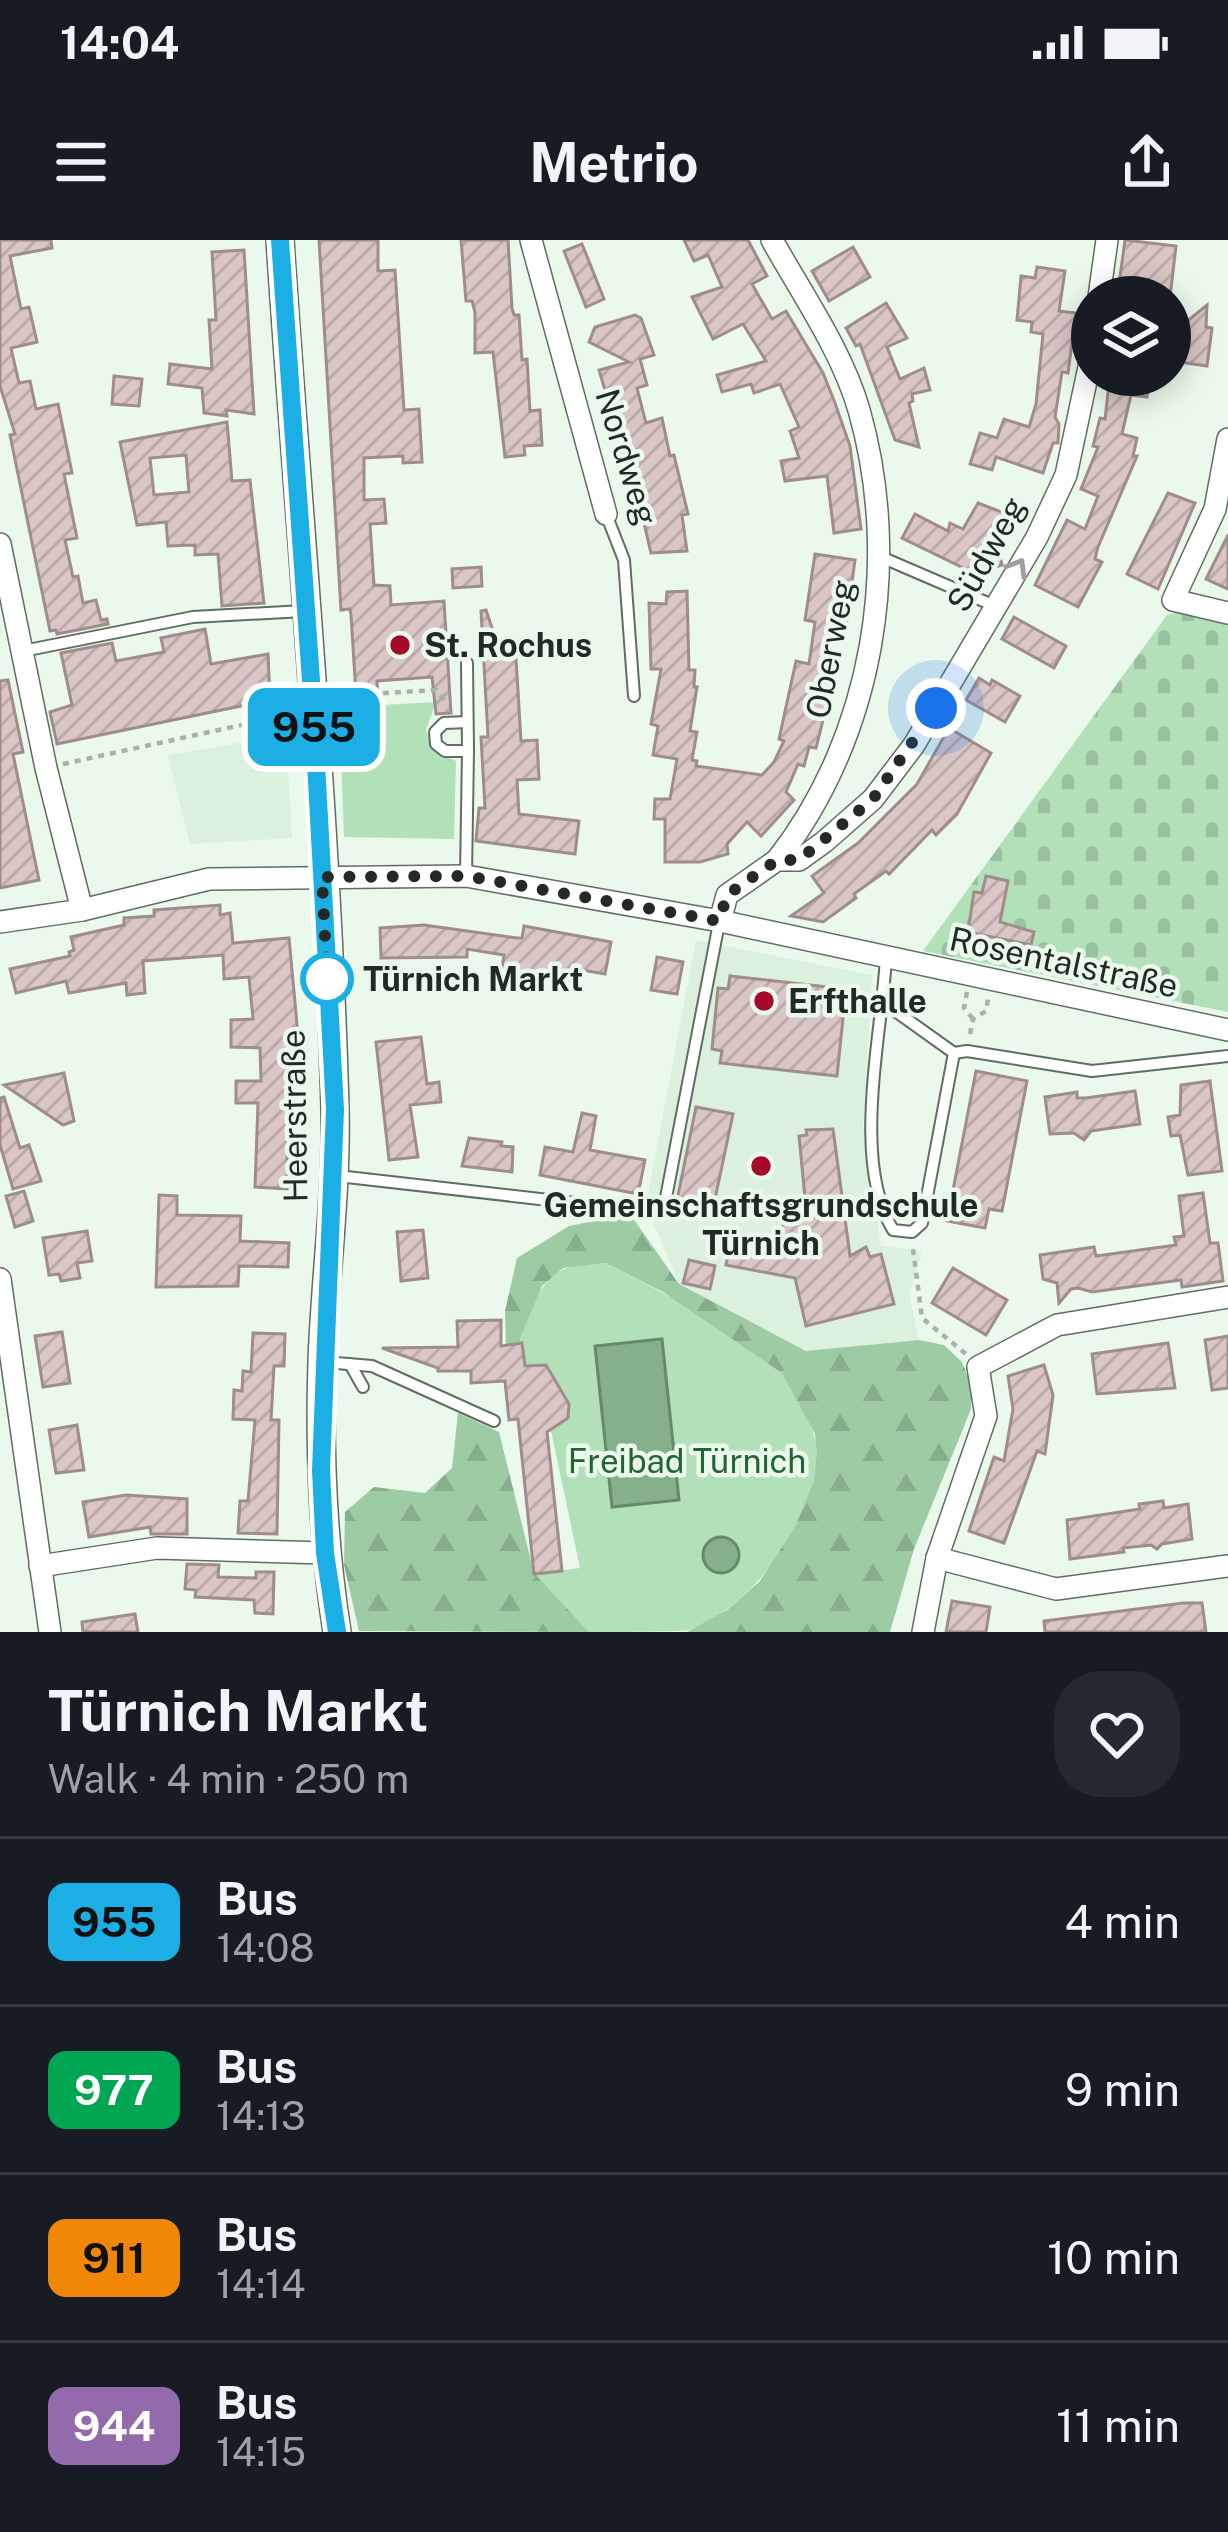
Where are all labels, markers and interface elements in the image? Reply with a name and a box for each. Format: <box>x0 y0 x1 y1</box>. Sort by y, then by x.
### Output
text: 14:04 <box>60 16 179 69</box>
icon: menu <box>48 129 114 195</box>
icon: share <box>1114 129 1180 195</box>
text: Metrio <box>529 131 699 194</box>
map controls <box>1071 276 1191 396</box>
button: layers <box>1071 276 1191 396</box>
street label: Nordweg <box>588 384 666 530</box>
street label: Südweg <box>939 490 1033 618</box>
one-way arrow <box>1004 559 1026 581</box>
street label: Oberweg <box>798 577 862 721</box>
place label: St. Rochus <box>424 626 592 664</box>
marker: St. Rochus <box>387 632 413 658</box>
your location <box>906 678 966 738</box>
line badge: 955 <box>245 688 383 766</box>
text: 955 <box>272 702 356 751</box>
street label: Rosentalstraße <box>946 919 1182 1005</box>
marker: Türnich Markt <box>302 954 352 1004</box>
place label: Türnich Markt <box>363 960 583 998</box>
place label: Erfthalle <box>788 982 927 1020</box>
marker: Erfthalle <box>751 988 777 1014</box>
street label: Heerstraße <box>273 1029 315 1203</box>
marker: Gemeinschaftsgrundschule Türnich <box>748 1153 774 1179</box>
place label: Gemeinschaftsgrundschule Türnich <box>543 1186 979 1262</box>
park label: Freibad Türnich <box>568 1442 806 1480</box>
button: heart <box>1054 1671 1180 1797</box>
text: Türnich Markt <box>48 1677 429 1744</box>
text: Walk · 4 min · 250 m <box>48 1756 409 1802</box>
text: Bus <box>216 1872 298 1925</box>
text: 4 min <box>1064 1895 1180 1948</box>
text: 955 <box>72 1897 156 1946</box>
text: 14:08 <box>216 1925 314 1971</box>
text: Bus <box>216 2040 297 2093</box>
text: 9 min <box>1065 2063 1180 2116</box>
text: 977 <box>74 2065 154 2114</box>
text: 14:13 <box>216 2093 306 2139</box>
text: Bus <box>216 2208 297 2261</box>
text: 10 min <box>1047 2231 1180 2284</box>
text: 911 <box>82 2233 146 2282</box>
text: 14:14 <box>216 2261 306 2307</box>
text: Bus <box>216 2376 297 2429</box>
text: 11 min <box>1056 2399 1180 2452</box>
text: 944 <box>73 2401 155 2450</box>
text: 14:15 <box>216 2429 306 2475</box>

